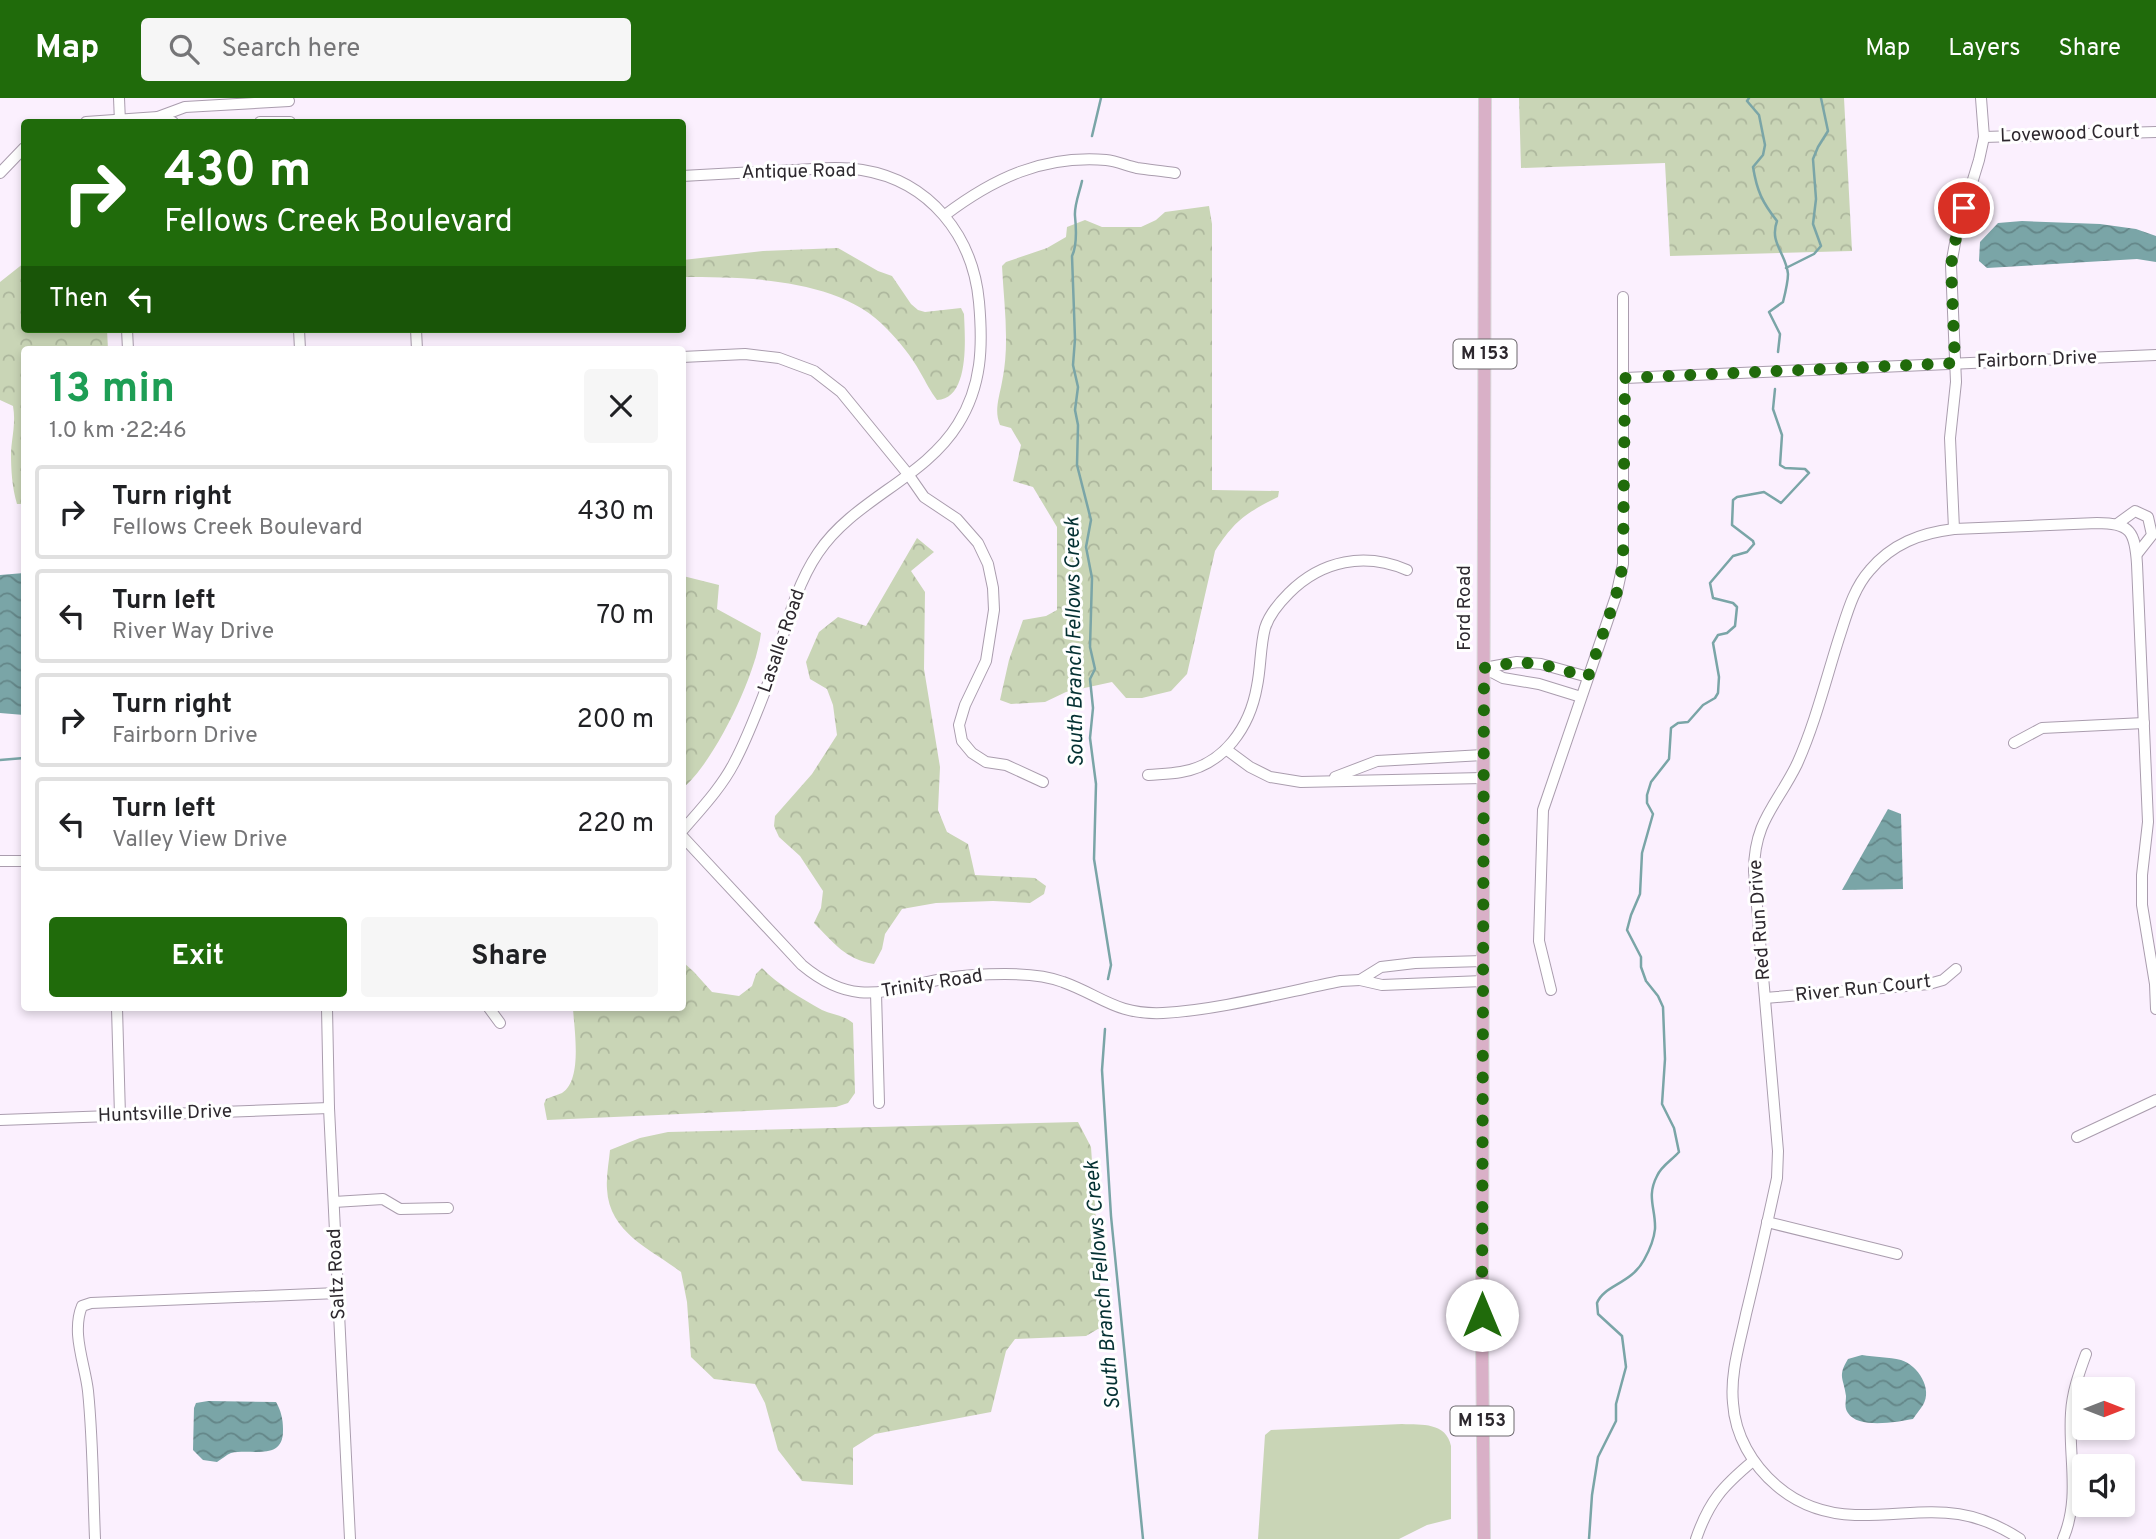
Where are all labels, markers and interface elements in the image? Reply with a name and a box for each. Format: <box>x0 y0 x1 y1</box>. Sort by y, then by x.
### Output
search box <box>141 18 631 81</box>
text: Map <box>35 28 99 70</box>
icon: search <box>165 30 203 68</box>
text: Search here <box>221 33 360 66</box>
text: Map <box>1865 34 1910 64</box>
text: Layers <box>1948 34 2020 64</box>
text: Share <box>2058 34 2121 64</box>
street label: Lovewood Court <box>2000 120 2140 148</box>
text: 430 m <box>164 142 312 204</box>
icon: right <box>49 147 140 238</box>
street label: Antique Road <box>741 159 857 185</box>
pin <box>1934 178 1994 238</box>
icon: arrive <box>1945 189 1983 227</box>
text: Fellows Creek Boulevard <box>164 203 513 243</box>
icon: left <box>122 280 160 318</box>
text: Then <box>49 283 108 316</box>
road number: M 153 <box>1454 340 1516 368</box>
street label: Fairborn Drive <box>1977 346 2097 374</box>
text: 13 min <box>49 364 175 417</box>
button: close <box>584 369 658 443</box>
text: 1.0 km · 22:46 <box>49 417 187 446</box>
text: Turn right <box>112 481 232 514</box>
icon: right <box>53 493 91 531</box>
text: 430 m <box>578 496 654 529</box>
text: Fellows Creek Boulevard <box>112 514 363 543</box>
water label: South Branch Fellows Creek <box>1059 516 1091 767</box>
street label: Ford Road <box>1453 565 1477 651</box>
text: Turn left <box>112 585 216 618</box>
street label: Lasalle Road <box>753 586 811 696</box>
icon: left <box>53 597 91 635</box>
text: 70 m <box>596 600 654 633</box>
text: River Way Drive <box>112 618 274 647</box>
text: Turn right <box>112 689 232 722</box>
icon: right <box>53 701 91 739</box>
text: 200 m <box>577 704 654 737</box>
text: Fairborn Drive <box>112 722 258 751</box>
text: Turn left <box>112 793 216 826</box>
icon: left <box>53 805 91 843</box>
text: 220 m <box>577 808 654 841</box>
text: Valley View Drive <box>112 826 287 855</box>
street label: Red Run Drive <box>1744 859 1776 981</box>
button: Exit <box>49 917 347 997</box>
button: Share <box>361 917 658 997</box>
street label: Trinity Road <box>880 964 984 1004</box>
street label: River Run Court <box>1794 970 1932 1008</box>
street label: Huntsville Drive <box>97 1100 233 1128</box>
water label: South Branch Fellows Creek <box>1079 1159 1127 1411</box>
street label: Saltz Road <box>323 1228 351 1320</box>
position arrow <box>1445 1278 1519 1352</box>
north arrow <box>2072 1377 2135 1440</box>
map controls <box>2072 1377 2135 1517</box>
road number: M 153 <box>1450 1406 1514 1436</box>
button: sound <box>2072 1454 2135 1517</box>

